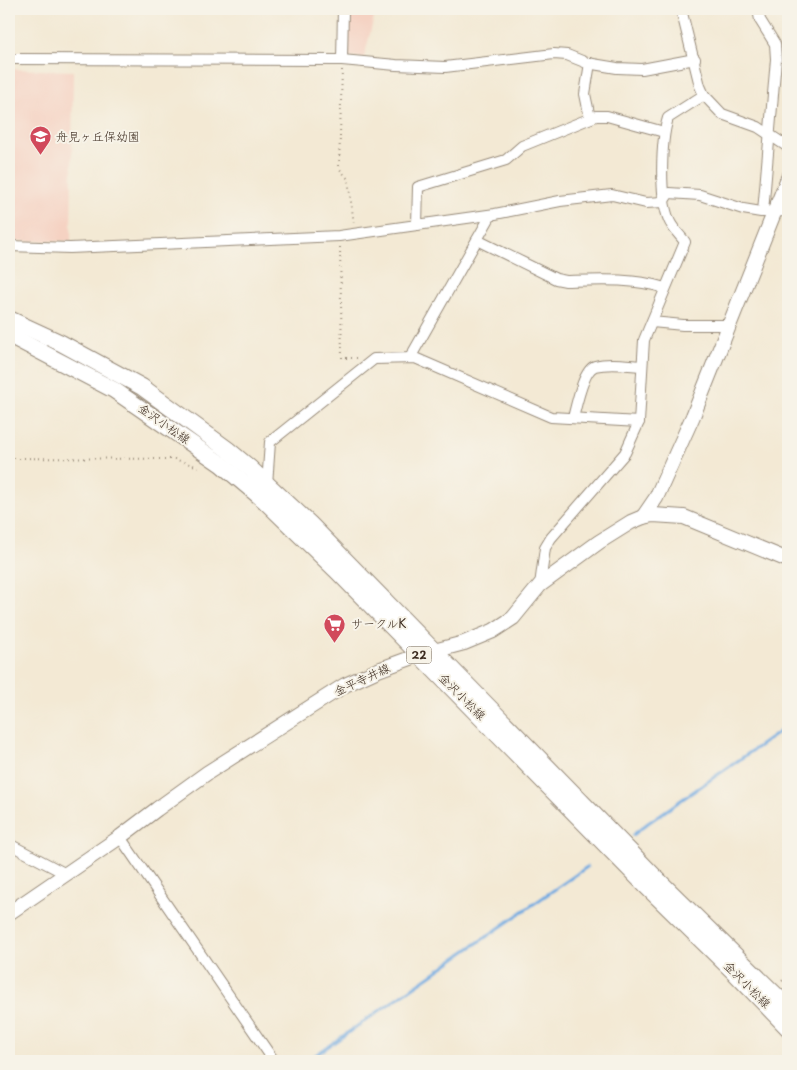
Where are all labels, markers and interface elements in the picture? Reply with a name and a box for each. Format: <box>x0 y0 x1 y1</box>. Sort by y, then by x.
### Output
school or university icon: 舟見ヶ丘保幼園 <box>28 125 52 156</box>
place label: 舟見ヶ丘保幼園 <box>56 127 140 145</box>
street label: 金沢小松線 <box>135 399 194 448</box>
supermarket icon: サークルK <box>323 612 347 643</box>
place label: サークルK <box>351 614 407 632</box>
road number: 22 <box>406 646 432 664</box>
street label: 金平寺井線 <box>331 658 393 700</box>
street label: 金沢小松線 <box>435 669 490 724</box>
street label: 金沢小松線 <box>720 957 775 1012</box>

